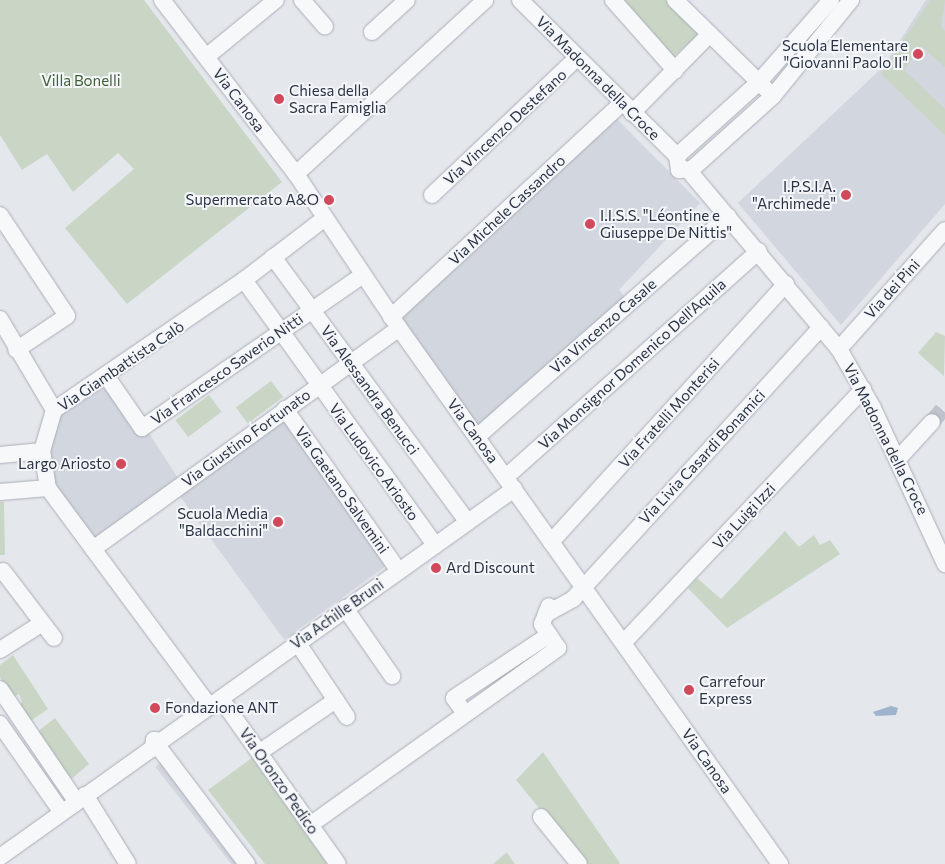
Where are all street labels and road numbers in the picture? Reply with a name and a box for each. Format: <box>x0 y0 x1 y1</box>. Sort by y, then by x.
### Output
street label: Via Madonna della Croce <box>532 12 664 144</box>
street label: Via Canosa <box>209 65 269 135</box>
street label: Via Vincenzo Destefano <box>440 65 570 189</box>
street label: Via Michele Cassandro <box>445 151 569 269</box>
street label: Via dei Pini <box>861 256 923 322</box>
street label: Via Monsignor Domenico Dell'Aquila <box>535 275 729 453</box>
street label: Via Vincenzo Casale <box>546 275 660 377</box>
street label: Via Francesco Saverio Nitti <box>147 310 307 428</box>
street label: Via Giambattista Calò <box>55 317 187 415</box>
street label: Via Alessandra Benucci <box>317 322 423 458</box>
street label: Via Fratelli Monterisi <box>615 354 723 472</box>
street label: Via Madonna della Croce <box>840 360 932 518</box>
street label: Via Giustino Fortunato <box>178 385 314 491</box>
street label: Via Livia Casardi Bonamici <box>635 386 769 528</box>
street label: Via Canosa <box>444 395 502 467</box>
street label: Via Ludovico Ariosto <box>325 400 423 524</box>
street label: Via Gaetano Salvemini <box>291 423 393 557</box>
street label: Via Luigi Izzi <box>709 479 779 553</box>
street label: Via Achille Bruni <box>287 575 387 653</box>
street label: Via Oronzo Pedico <box>236 724 322 838</box>
street label: Via Canosa <box>678 725 736 797</box>

